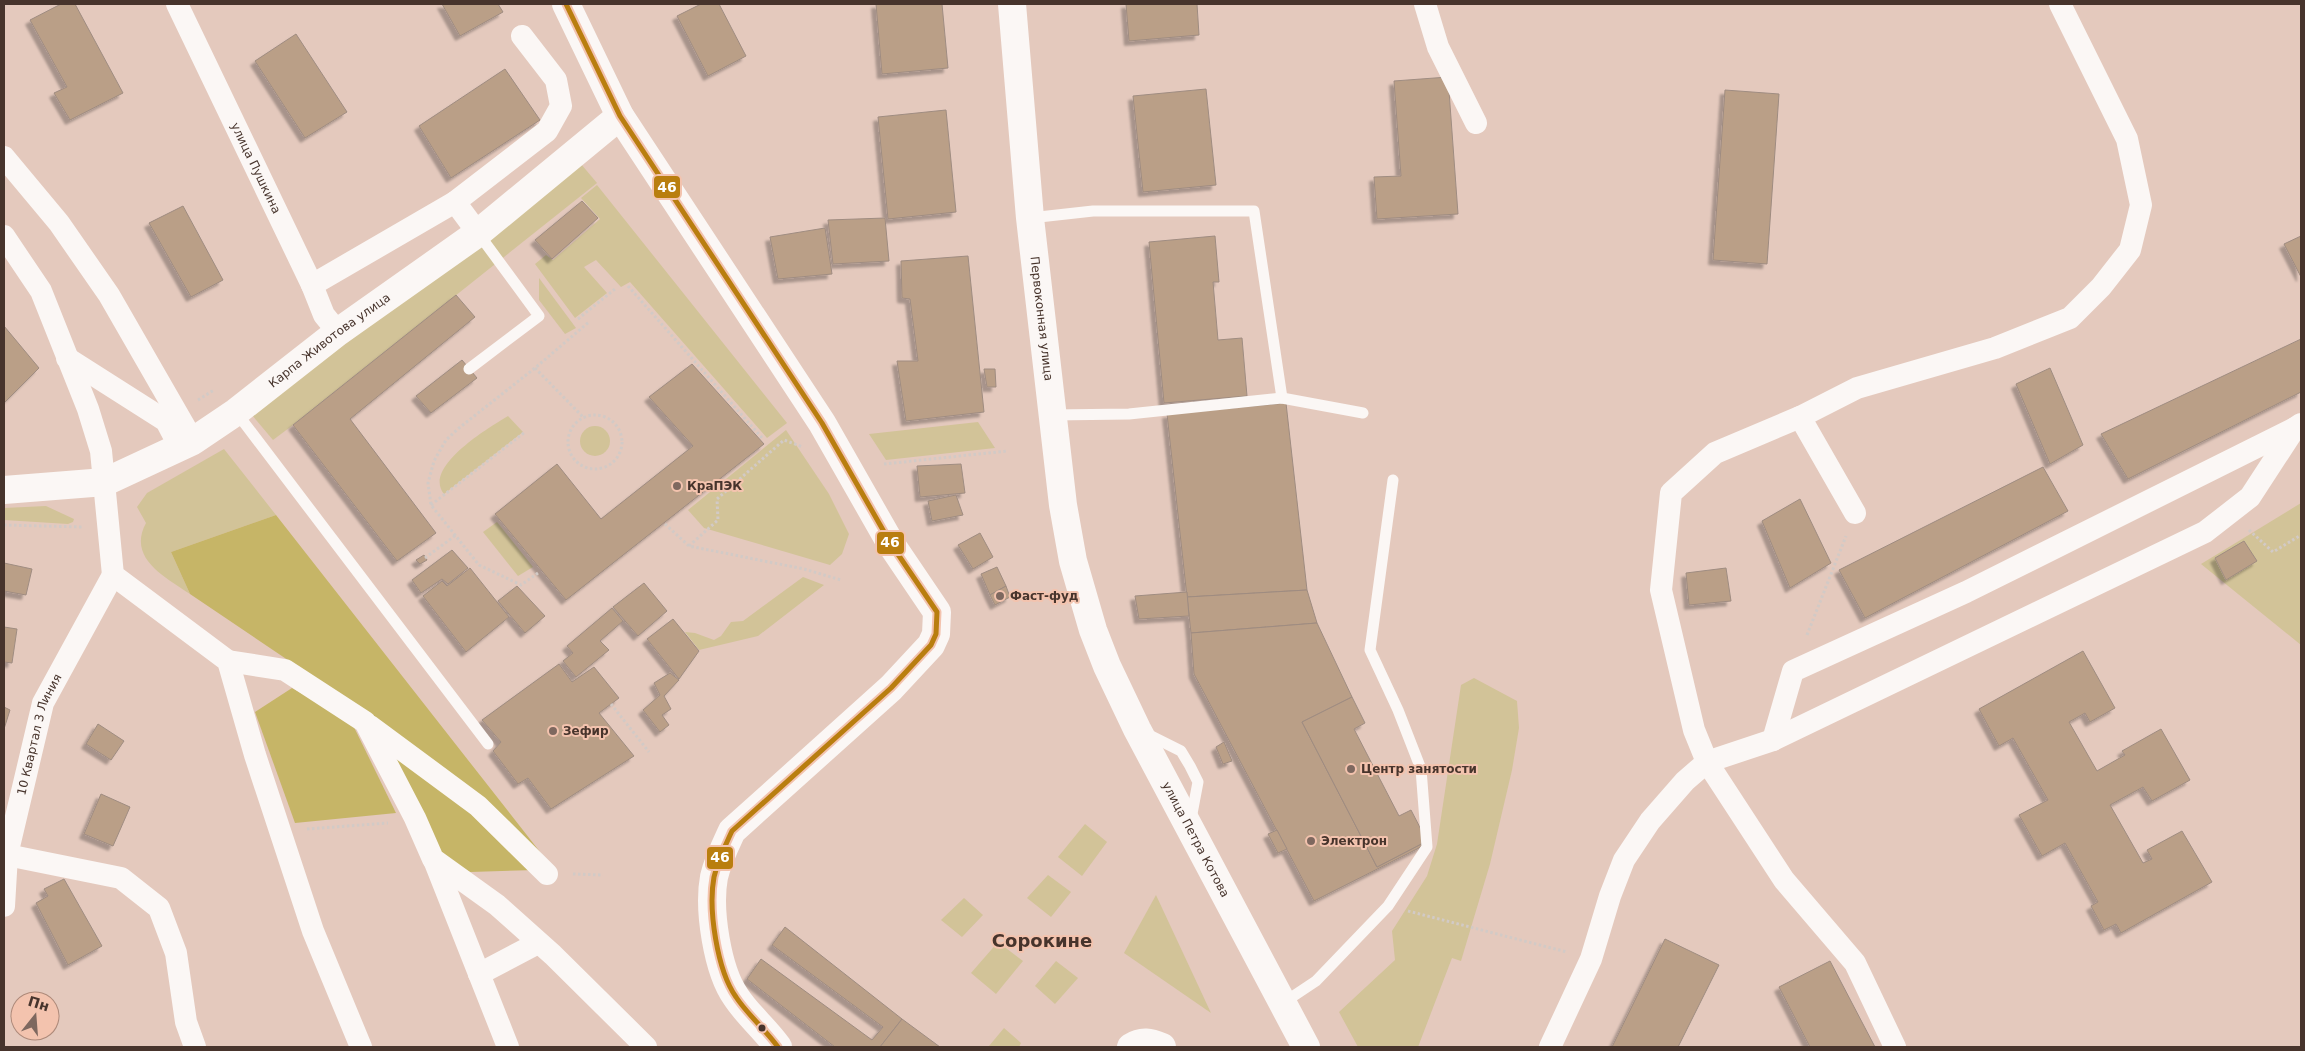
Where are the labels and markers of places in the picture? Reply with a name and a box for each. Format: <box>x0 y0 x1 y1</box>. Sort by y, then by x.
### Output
place label: КраПЭК <box>687 479 742 493</box>
marker: КраПЭК <box>671 480 683 492</box>
place label: Фаст-фуд <box>1010 589 1079 603</box>
marker: Фаст-фуд <box>994 590 1006 602</box>
place label: Зефир <box>563 724 609 738</box>
marker: Зефир <box>547 725 559 737</box>
place label: Центр занятости <box>1361 762 1477 776</box>
marker: Центр занятости <box>1345 763 1357 775</box>
place label: Электрон <box>1321 834 1387 848</box>
marker: Электрон <box>1305 835 1317 847</box>
unlabelled marker <box>757 1023 767 1033</box>

